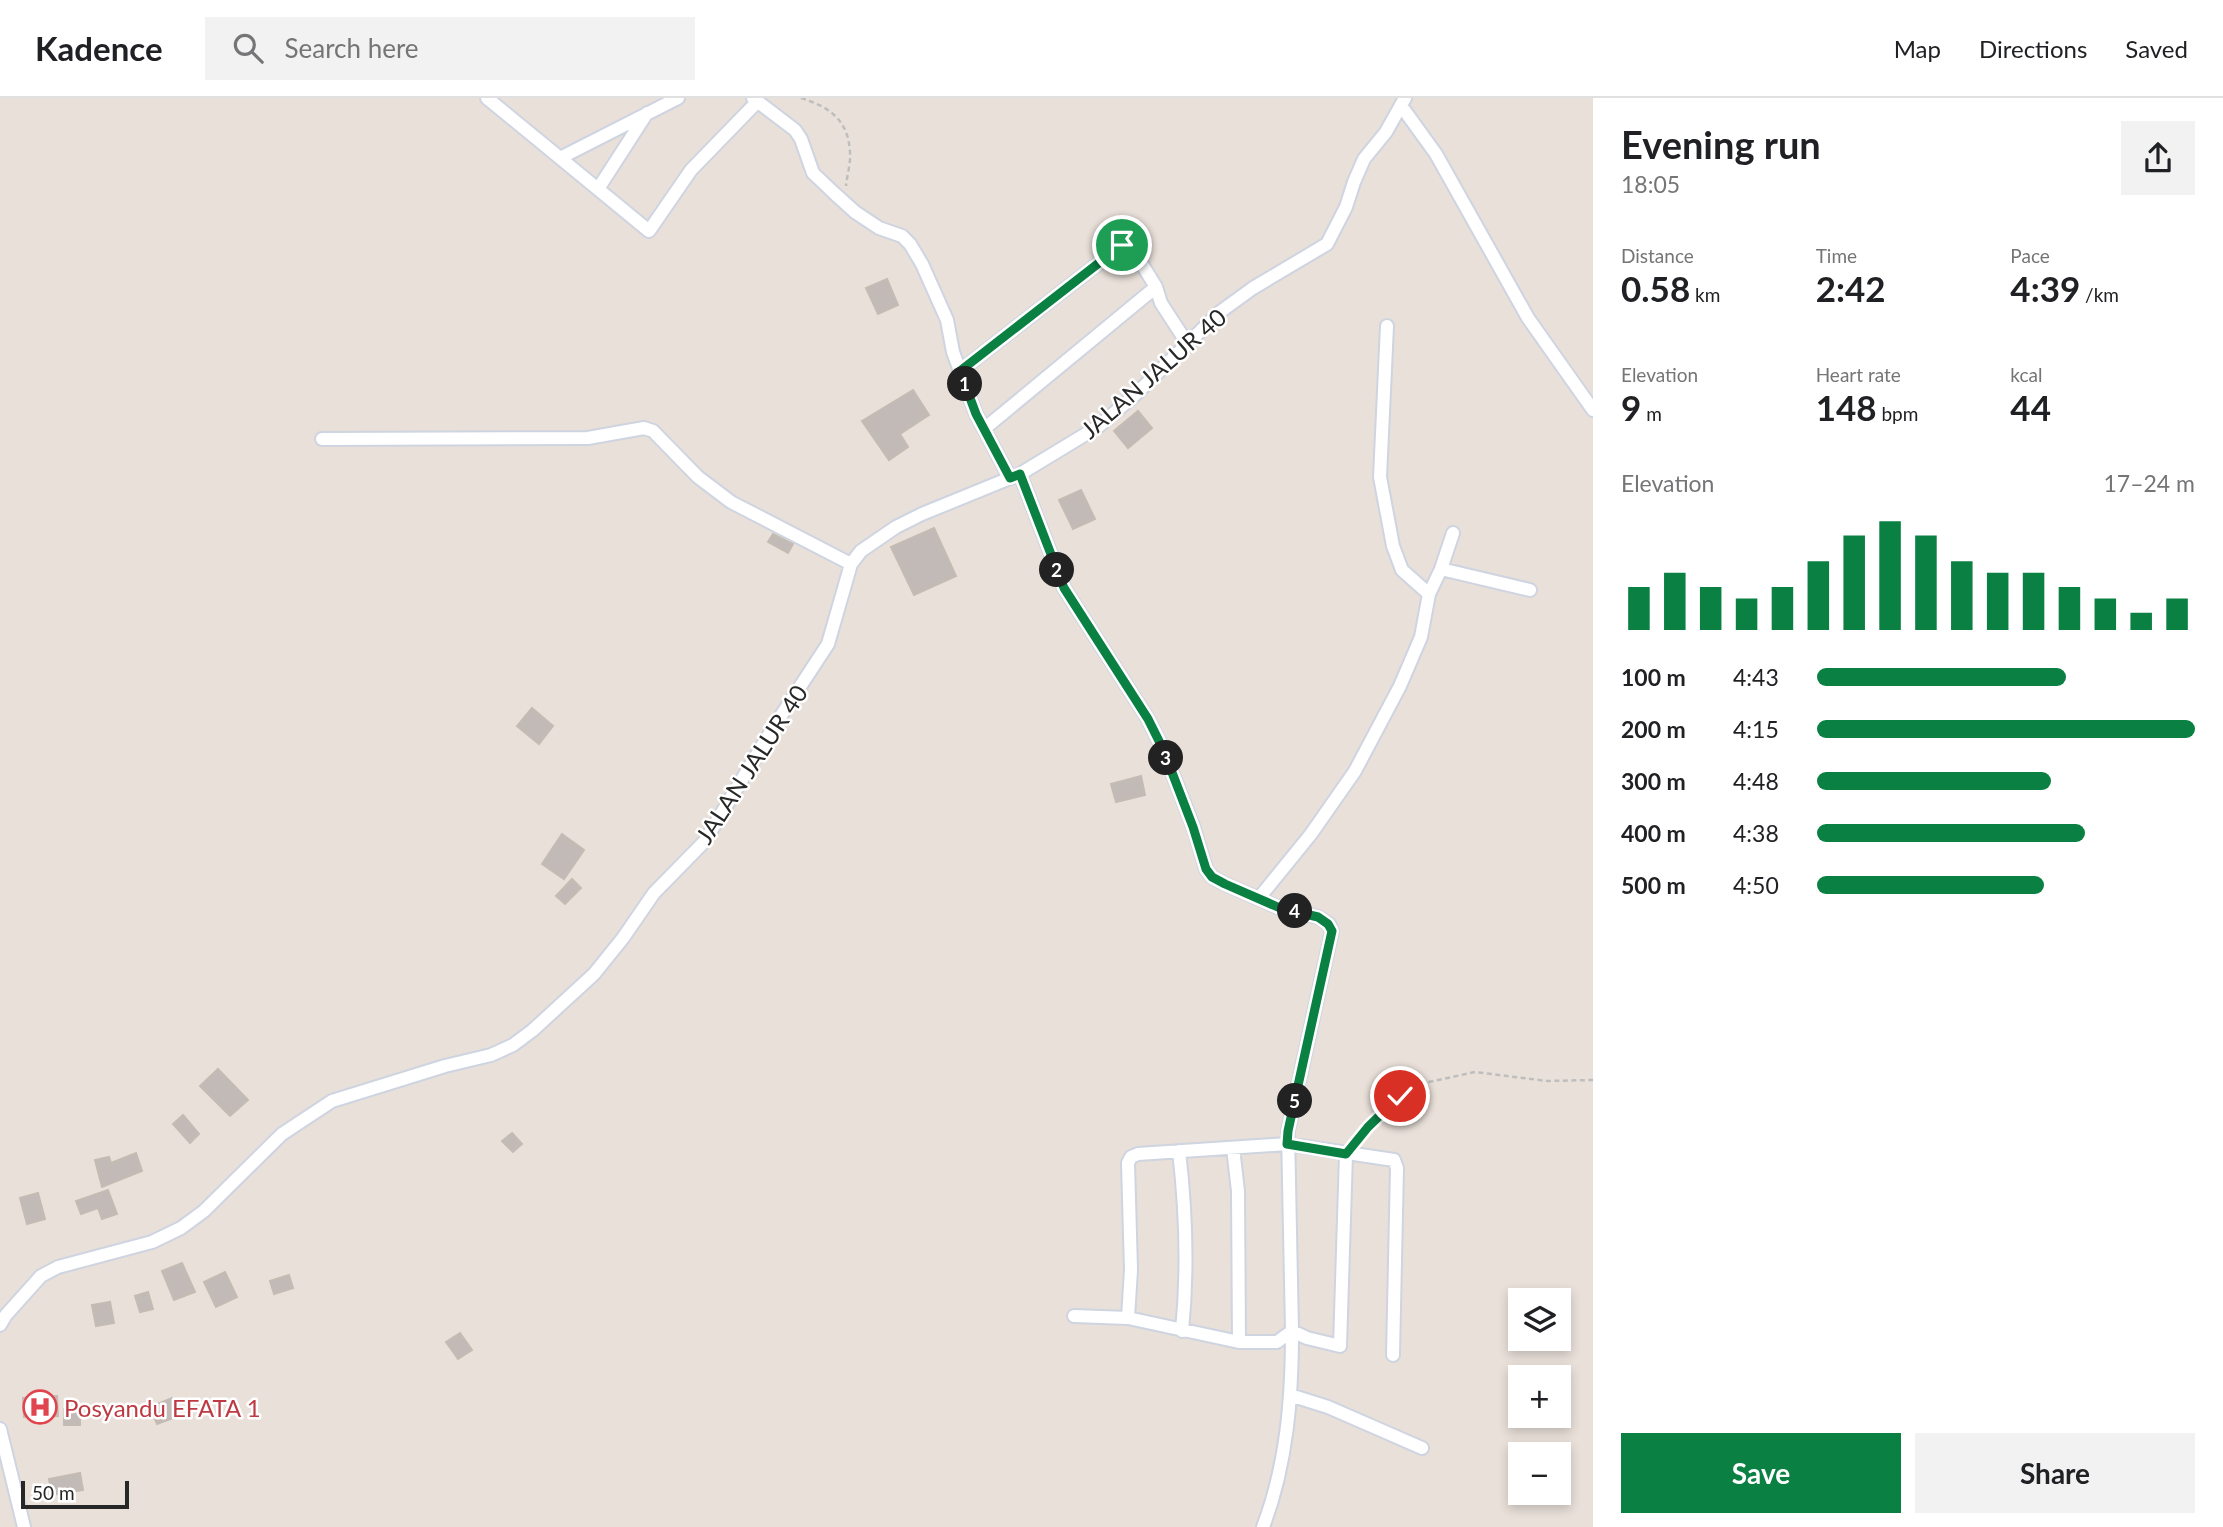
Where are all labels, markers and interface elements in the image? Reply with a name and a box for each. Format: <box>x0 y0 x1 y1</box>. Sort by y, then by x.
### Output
search box <box>205 17 695 80</box>
text: Kadence <box>35 28 163 68</box>
icon: search <box>229 29 267 67</box>
text: Search here <box>285 32 419 64</box>
text: Map <box>1894 34 1941 63</box>
text: Directions <box>1979 34 2087 63</box>
text: Saved <box>2125 34 2188 63</box>
text: Evening run <box>1621 121 1821 167</box>
button: share <box>2121 121 2195 195</box>
text: 18:05 <box>1621 170 1680 198</box>
pin <box>1092 215 1152 275</box>
icon: arrive <box>1103 226 1141 264</box>
text: Distance <box>1621 244 1694 267</box>
text: Time <box>1816 244 1857 267</box>
text: Pace <box>2010 244 2050 267</box>
text: 0.58 <box>1621 267 1690 309</box>
text: 2:42 <box>1816 267 1886 309</box>
text: 4:39 <box>2010 267 2080 309</box>
text: km <box>1690 283 1720 306</box>
text: /km <box>2080 283 2119 306</box>
street label: JALAN JALUR 40 <box>1074 302 1232 444</box>
text: Elevation <box>1621 363 1698 386</box>
text: Heart rate <box>1816 363 1901 386</box>
text: kcal <box>2010 363 2042 386</box>
pin: 1 <box>948 366 982 402</box>
text: 1 <box>959 372 970 395</box>
text: 9 <box>1621 386 1641 428</box>
text: 148 <box>1816 386 1877 428</box>
text: 44 <box>2010 386 2051 428</box>
text: m <box>1641 402 1662 425</box>
text: bpm <box>1877 402 1918 425</box>
text: Elevation <box>1621 469 1714 497</box>
text: 17–24 m <box>2103 469 2195 497</box>
pin: 2 <box>1040 552 1074 588</box>
text: 2 <box>1051 558 1062 581</box>
text: 100 m <box>1621 663 1686 691</box>
text: 4:43 <box>1733 663 1779 691</box>
street label: JALAN JALUR 40 <box>689 679 813 849</box>
text: 200 m <box>1621 715 1686 743</box>
text: 4:15 <box>1733 715 1779 743</box>
pin: 3 <box>1148 740 1184 776</box>
text: 3 <box>1160 746 1171 769</box>
text: 300 m <box>1621 767 1686 795</box>
text: 4:48 <box>1733 767 1779 795</box>
text: 400 m <box>1621 819 1686 847</box>
text: 4:38 <box>1733 819 1779 847</box>
text: 500 m <box>1621 871 1686 899</box>
text: 4:50 <box>1733 871 1779 899</box>
pin: 4 <box>1278 894 1312 928</box>
text: 4 <box>1289 899 1300 922</box>
pin <box>1370 1066 1430 1126</box>
icon: check <box>1381 1077 1419 1115</box>
pin: 5 <box>1278 1084 1312 1118</box>
text: 5 <box>1289 1089 1300 1112</box>
map controls <box>1508 1288 1571 1505</box>
button: layers <box>1508 1288 1571 1351</box>
button: + <box>1508 1365 1571 1428</box>
hospital icon: Posyandu EFATA 1 <box>21 1388 59 1426</box>
place label: Posyandu EFATA 1 <box>64 1393 261 1422</box>
button: Save <box>1621 1433 1901 1513</box>
button: Share <box>1915 1433 2195 1513</box>
button: − <box>1508 1442 1571 1505</box>
scale bar <box>21 1478 130 1510</box>
text: 50 m <box>32 1481 75 1504</box>

